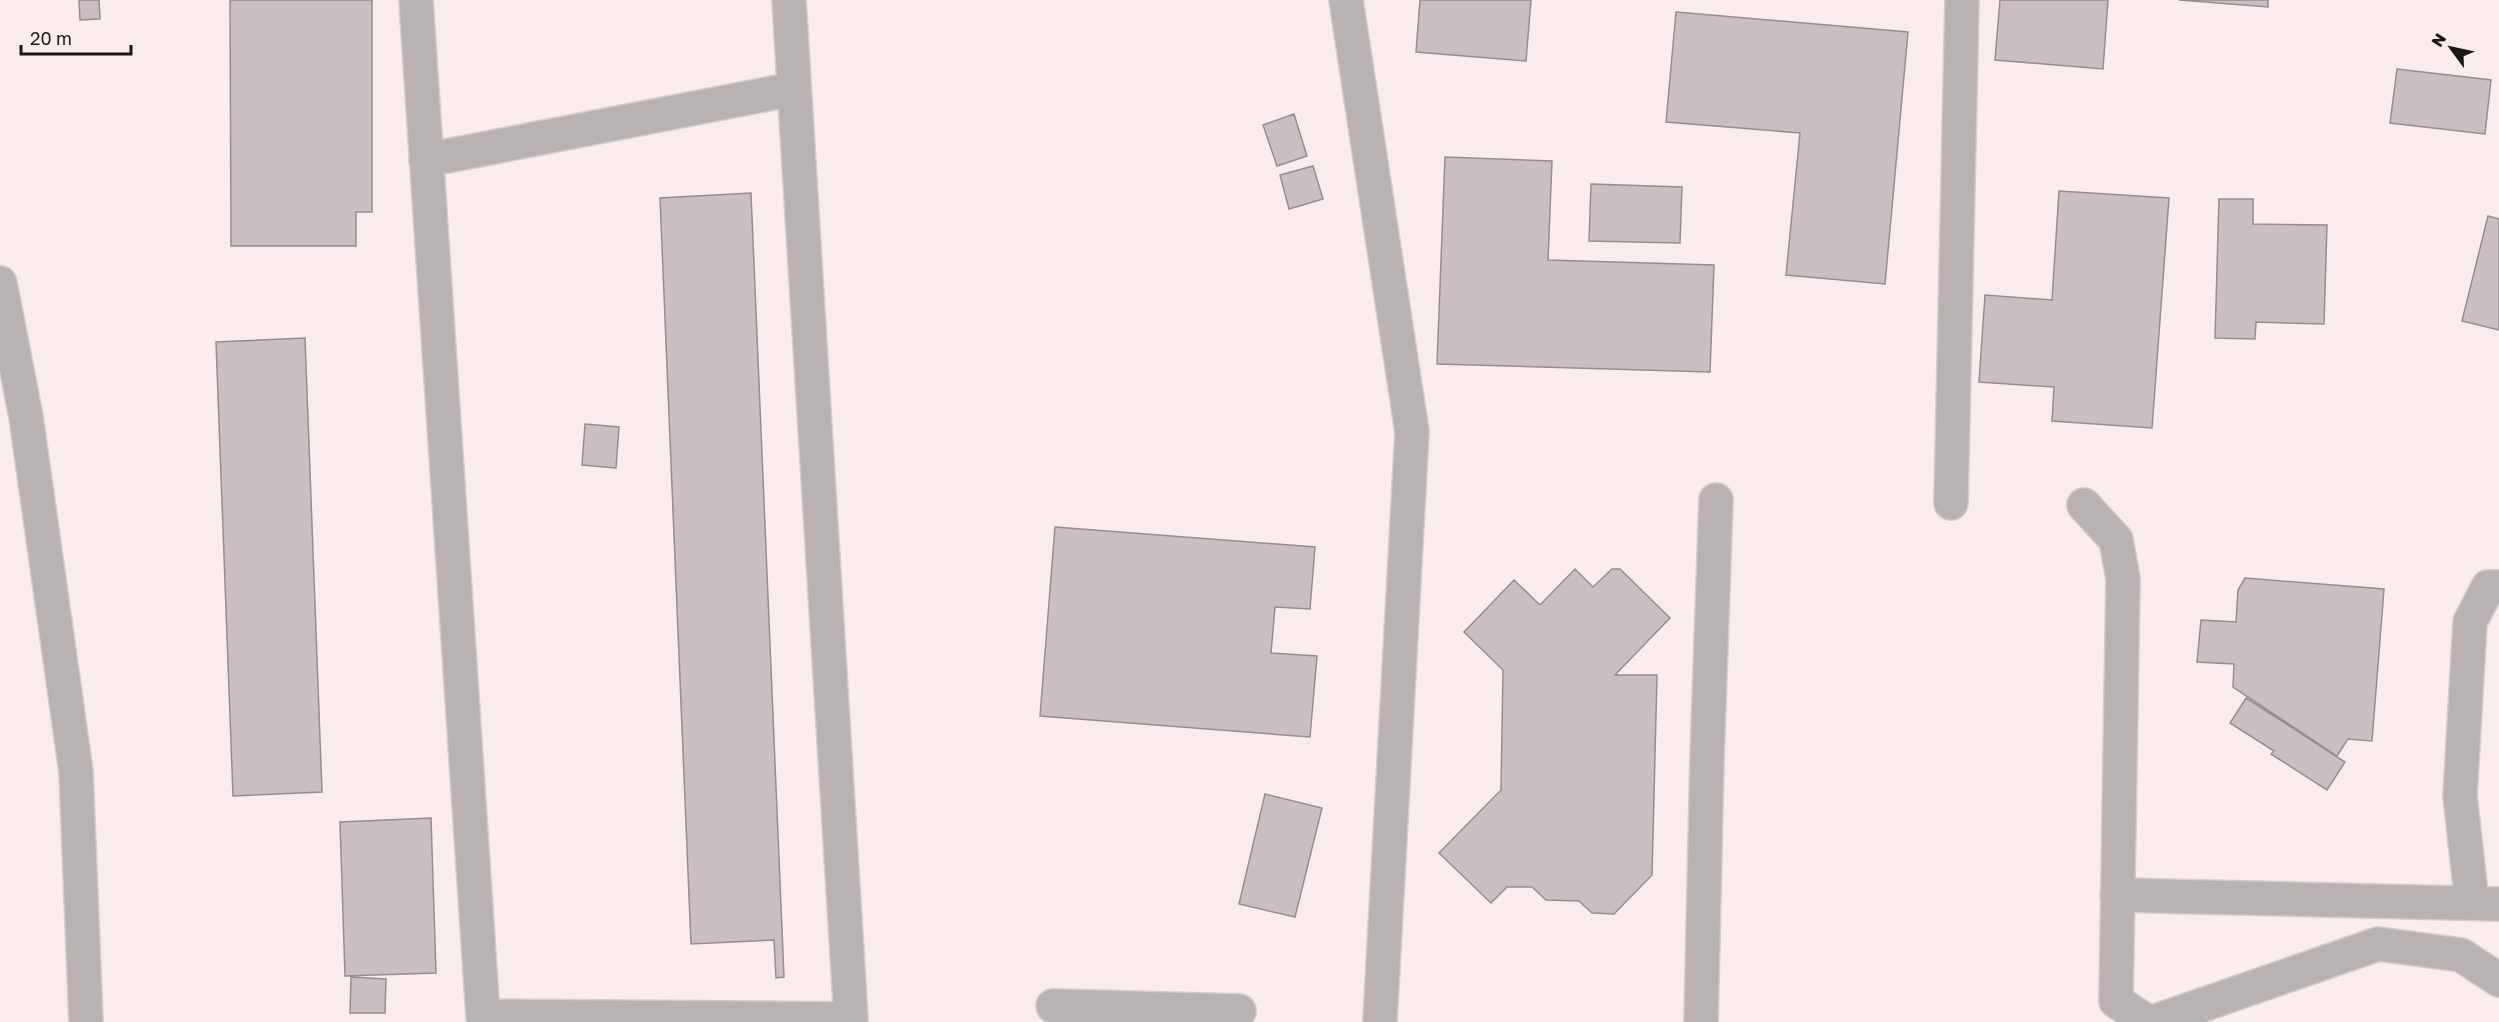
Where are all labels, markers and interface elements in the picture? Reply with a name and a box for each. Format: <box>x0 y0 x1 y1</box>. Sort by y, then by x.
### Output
scale bar <box>21 18 130 56</box>
north arrow <box>2421 18 2481 78</box>
text: 20 m <box>30 27 72 49</box>
text: N <box>2427 29 2450 50</box>

